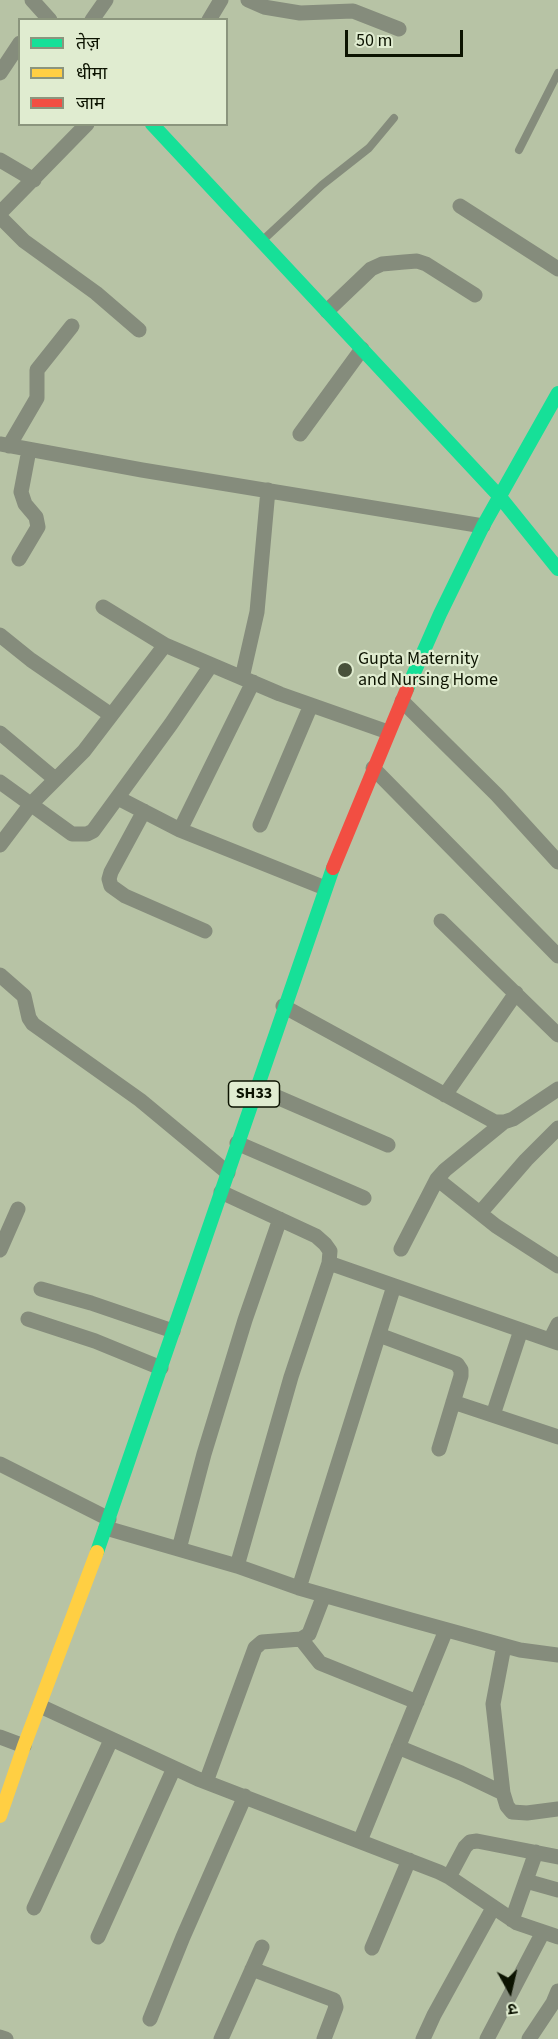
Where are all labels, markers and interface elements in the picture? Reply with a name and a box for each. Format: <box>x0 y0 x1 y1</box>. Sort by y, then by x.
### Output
legend <box>18 18 228 126</box>
scale bar <box>348 18 466 56</box>
text: 50 m <box>356 28 392 53</box>
text: तेज़ <box>76 31 100 56</box>
text: धीमा <box>76 61 107 86</box>
text: जाम <box>76 91 105 116</box>
place label: Gupta Maternity and Nursing Home <box>358 649 498 692</box>
marker: Gupta Maternity and Nursing Home <box>336 661 354 679</box>
road number: SH33 <box>228 1081 280 1107</box>
north arrow <box>480 1961 540 2021</box>
text: उ <box>506 1997 519 2020</box>

